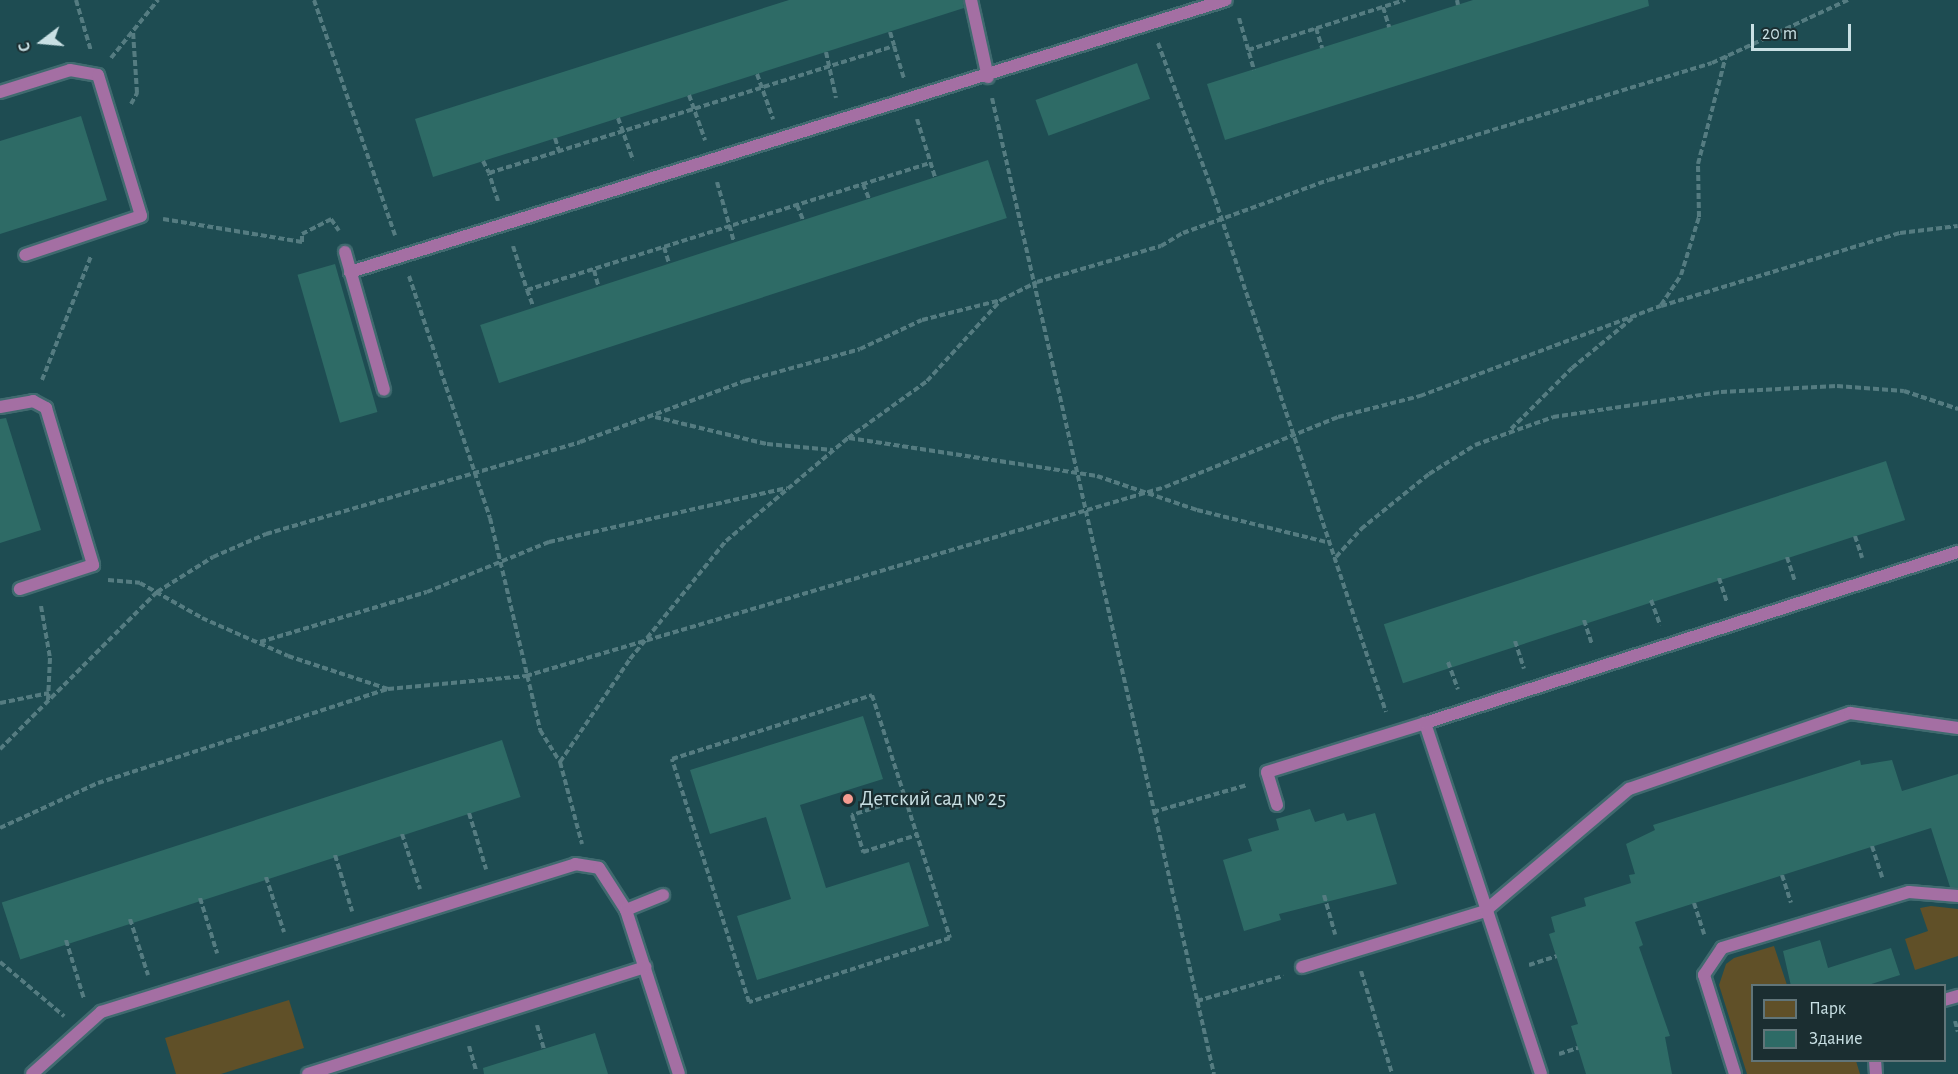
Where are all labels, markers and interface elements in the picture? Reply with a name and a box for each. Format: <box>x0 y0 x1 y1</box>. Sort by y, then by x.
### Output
north arrow <box>12 12 72 72</box>
scale bar <box>1754 12 1854 50</box>
text: 20 m <box>1762 25 1797 43</box>
text: С <box>16 41 34 53</box>
place label: Детский сад № 25 <box>860 786 1006 812</box>
marker: Детский сад № 25 <box>841 792 855 806</box>
legend <box>1751 984 1946 1062</box>
text: Парк <box>1809 1000 1846 1018</box>
text: Здание <box>1809 1030 1863 1048</box>

